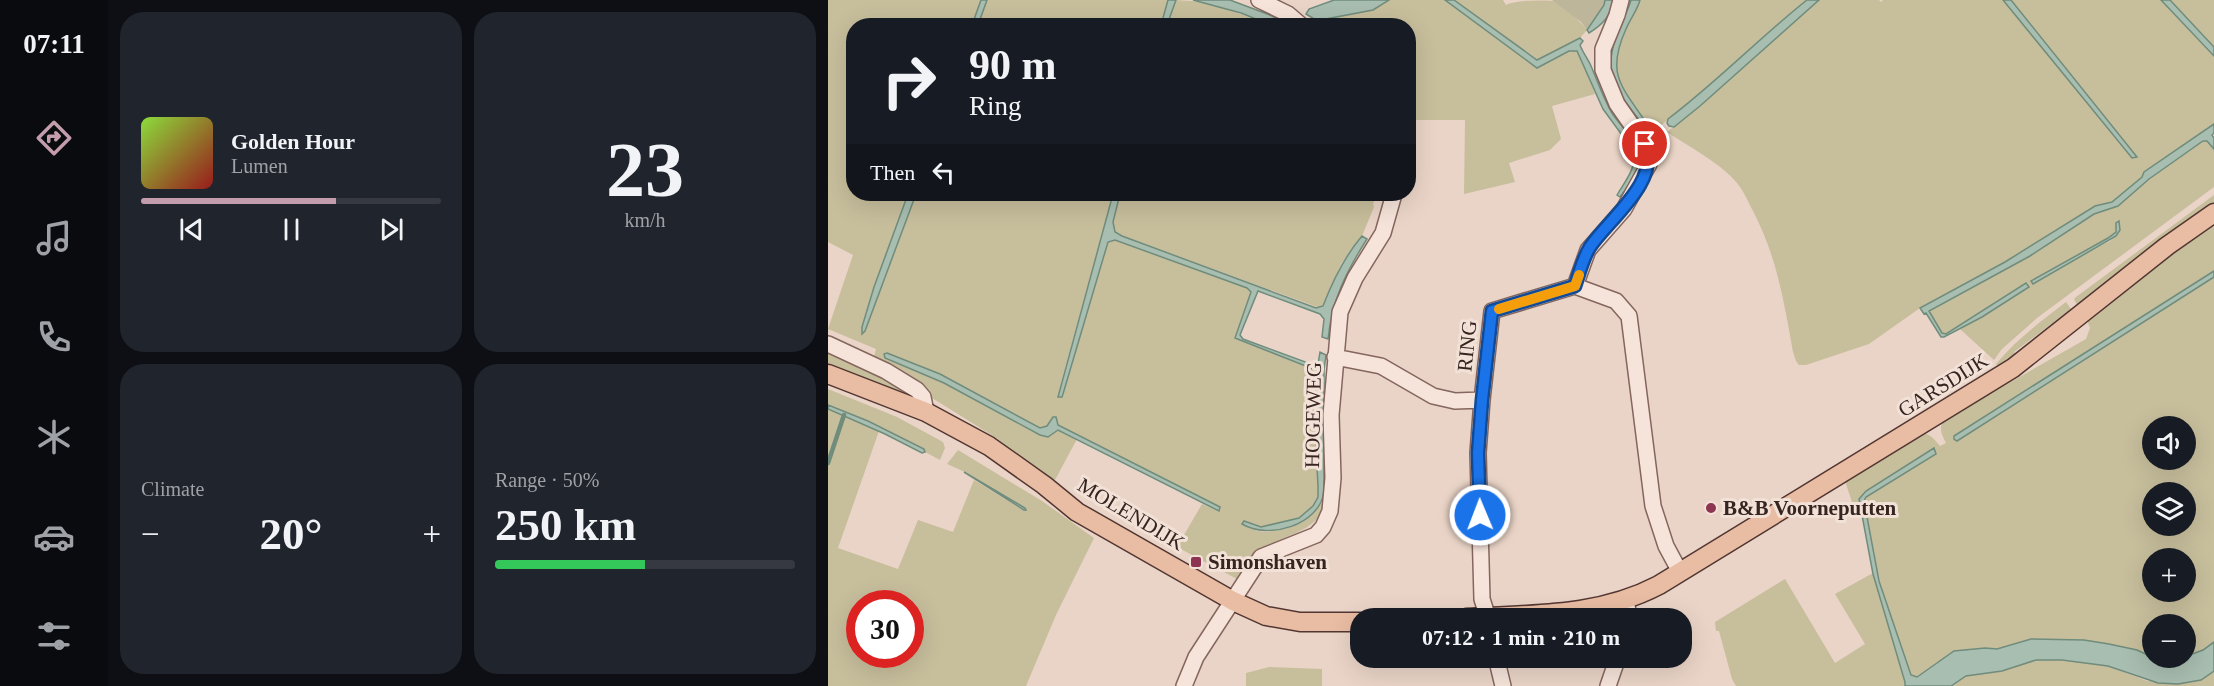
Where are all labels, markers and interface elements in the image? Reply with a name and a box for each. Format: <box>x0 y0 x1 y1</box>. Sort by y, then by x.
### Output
text: 07:11 <box>23 29 85 59</box>
icon: right <box>870 42 948 120</box>
text: 90 m <box>969 42 1057 88</box>
text: Ring <box>969 91 1022 121</box>
icon: directions <box>33 117 75 159</box>
pin <box>1619 118 1670 169</box>
text: 23 <box>606 126 684 213</box>
icon: arrive <box>1628 127 1661 160</box>
text: Golden Hour <box>231 129 355 154</box>
text: Lumen <box>231 155 288 177</box>
icon: left <box>927 156 960 189</box>
text: Then <box>870 160 915 185</box>
text: km/h <box>624 209 666 231</box>
icon: previous <box>175 213 208 246</box>
icon: pause <box>275 213 308 246</box>
icon: next <box>375 213 408 246</box>
icon: music <box>33 217 75 259</box>
icon: phone <box>33 316 75 358</box>
street label: RING <box>1452 319 1482 373</box>
street label: GARSDIJK <box>1894 348 1992 422</box>
street label: HOGEWEG <box>1300 362 1326 468</box>
icon: climate <box>33 416 75 458</box>
map controls <box>2142 416 2196 668</box>
button: sound <box>2142 416 2196 470</box>
text: Range · 50% <box>495 469 599 491</box>
street label: MOLENDIJK <box>1073 473 1189 555</box>
text: Climate <box>141 478 204 500</box>
button: layers <box>2142 482 2196 536</box>
position arrow <box>1448 483 1512 547</box>
place label: B&B Voorneputten <box>1723 496 1897 520</box>
text: 250 km <box>495 500 636 550</box>
marker: B&B Voorneputten <box>1704 501 1718 515</box>
text: 20° <box>260 509 323 559</box>
icon: car <box>33 516 75 558</box>
text: − <box>141 516 160 552</box>
text: + <box>422 516 441 552</box>
button: + <box>2142 548 2196 602</box>
place label: Simonshaven <box>1208 550 1327 574</box>
marker: Simonshaven <box>1189 555 1203 569</box>
speed limit sign: 30 <box>846 590 924 668</box>
button: − <box>2142 614 2196 668</box>
icon: filters <box>33 615 75 657</box>
text: 07:12 · 1 min · 210 m <box>1422 625 1620 650</box>

